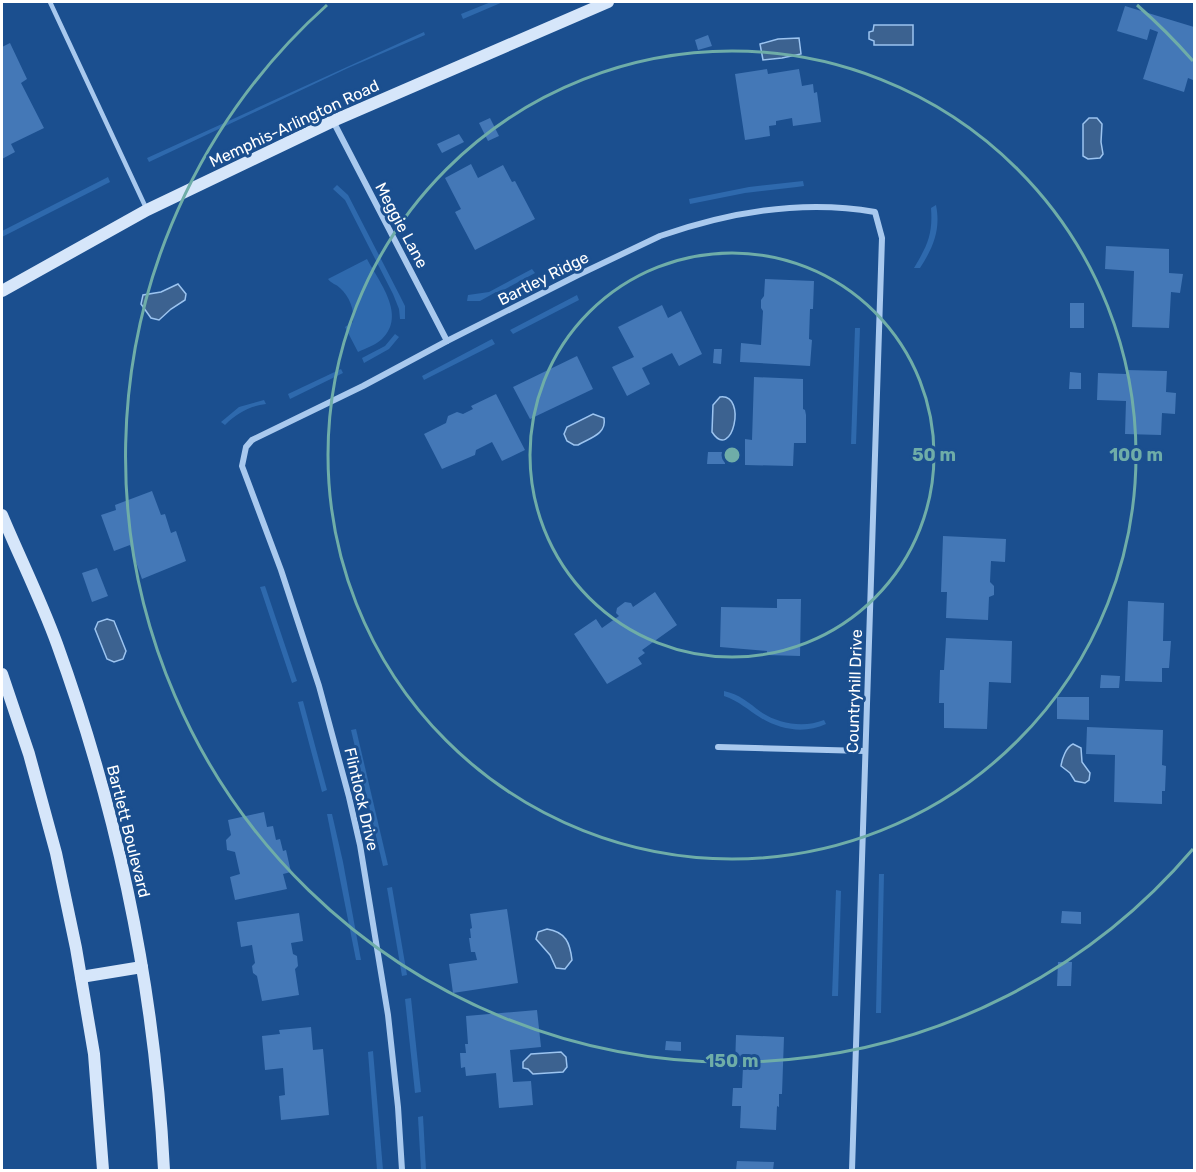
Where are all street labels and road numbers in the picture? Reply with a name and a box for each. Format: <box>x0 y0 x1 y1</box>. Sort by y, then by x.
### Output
street label: Memphis-Arlington Road <box>206 76 382 171</box>
street label: Meggie Lane <box>371 179 432 271</box>
street label: Bartley Ridge <box>495 247 592 309</box>
street label: Countryhill Drive <box>843 629 866 753</box>
street label: Flintlock Drive <box>340 746 383 853</box>
street label: Bartlett Boulevard <box>103 763 154 899</box>

